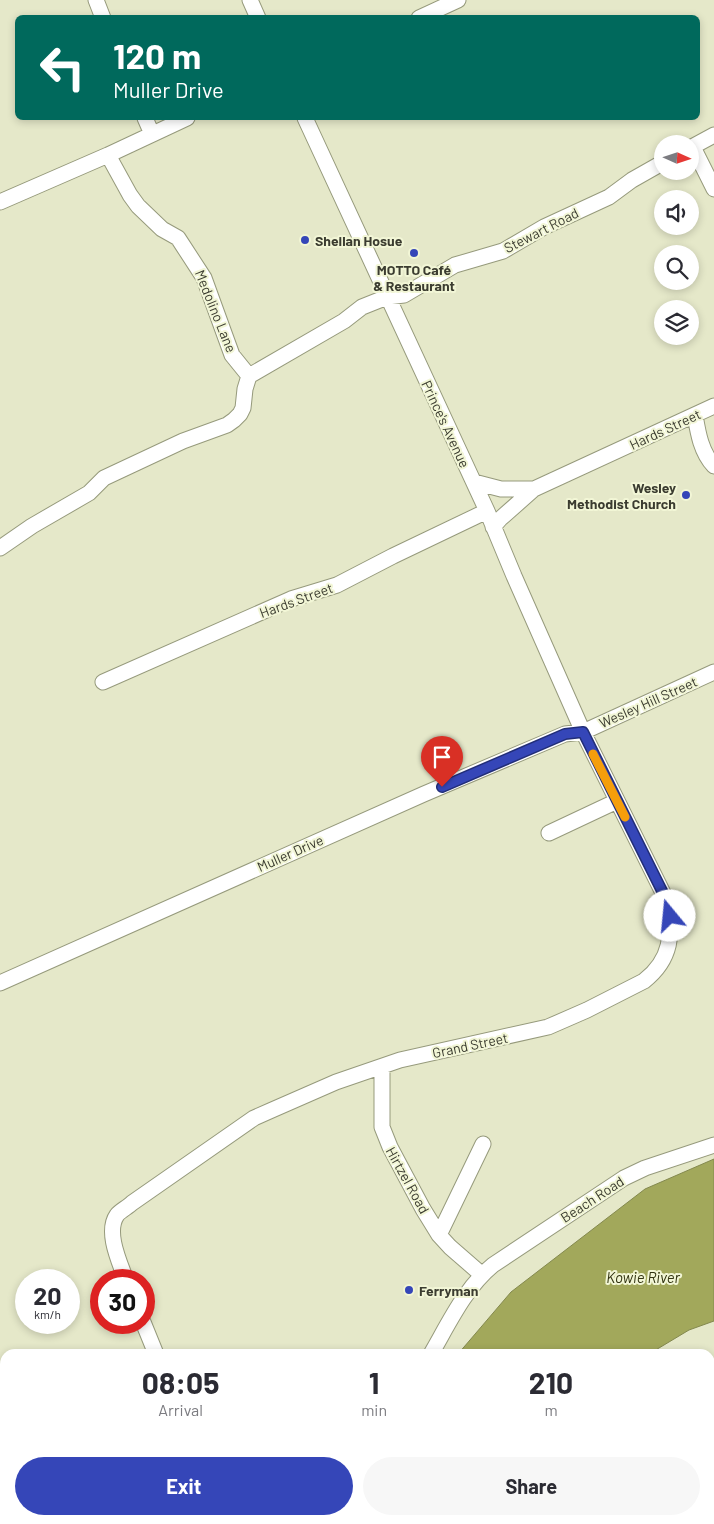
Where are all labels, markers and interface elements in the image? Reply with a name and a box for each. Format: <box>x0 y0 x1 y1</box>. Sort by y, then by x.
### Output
text: 120 m <box>113 34 201 76</box>
icon: left <box>30 35 95 100</box>
text: Muller Drive <box>113 76 224 102</box>
north arrow <box>654 135 699 180</box>
map controls <box>654 135 699 345</box>
button: sound <box>654 190 699 235</box>
street label: Stewart Road <box>501 204 581 256</box>
place label: Sheilan Hosue <box>315 232 403 249</box>
marker: Sheilan Hosue <box>299 234 311 246</box>
button: search <box>654 245 699 290</box>
marker: MOTTO Café & Restaurant <box>408 247 420 259</box>
place label: MOTTO Café & Restaurant <box>373 261 455 294</box>
street label: Medolino Lane <box>192 267 240 355</box>
button: layers <box>654 300 699 345</box>
street label: Prince's Avenue <box>418 378 474 470</box>
street label: Hards Street <box>627 405 703 453</box>
place label: Wesley Methodist Church <box>567 479 676 512</box>
marker: Wesley Methodist Church <box>680 489 692 501</box>
street label: Hards Street <box>257 579 335 621</box>
street label: Wesley Hill Street <box>596 673 700 731</box>
pin <box>421 736 463 787</box>
icon: arrive <box>428 743 456 771</box>
street label: Muller Drive <box>254 831 326 875</box>
position arrow <box>643 889 695 941</box>
street label: Grand Street <box>431 1029 509 1061</box>
street label: Hirtzel Road <box>383 1144 433 1216</box>
street label: Beach Road <box>557 1172 627 1226</box>
water label: Kowie River <box>606 1268 680 1286</box>
speed limit sign: 30 <box>90 1269 155 1334</box>
text: 20 <box>33 1280 62 1310</box>
place label: Ferryman <box>419 1282 478 1299</box>
marker: Ferryman <box>403 1284 415 1296</box>
text: km/h <box>34 1307 61 1321</box>
text: 08:05 <box>142 1364 219 1400</box>
text: 1 <box>369 1364 379 1400</box>
text: 210 <box>529 1364 573 1400</box>
text: Arrival <box>158 1400 203 1419</box>
text: min <box>361 1400 387 1419</box>
text: m <box>544 1400 558 1419</box>
button: Exit <box>15 1457 353 1515</box>
button: Share <box>363 1457 700 1515</box>

